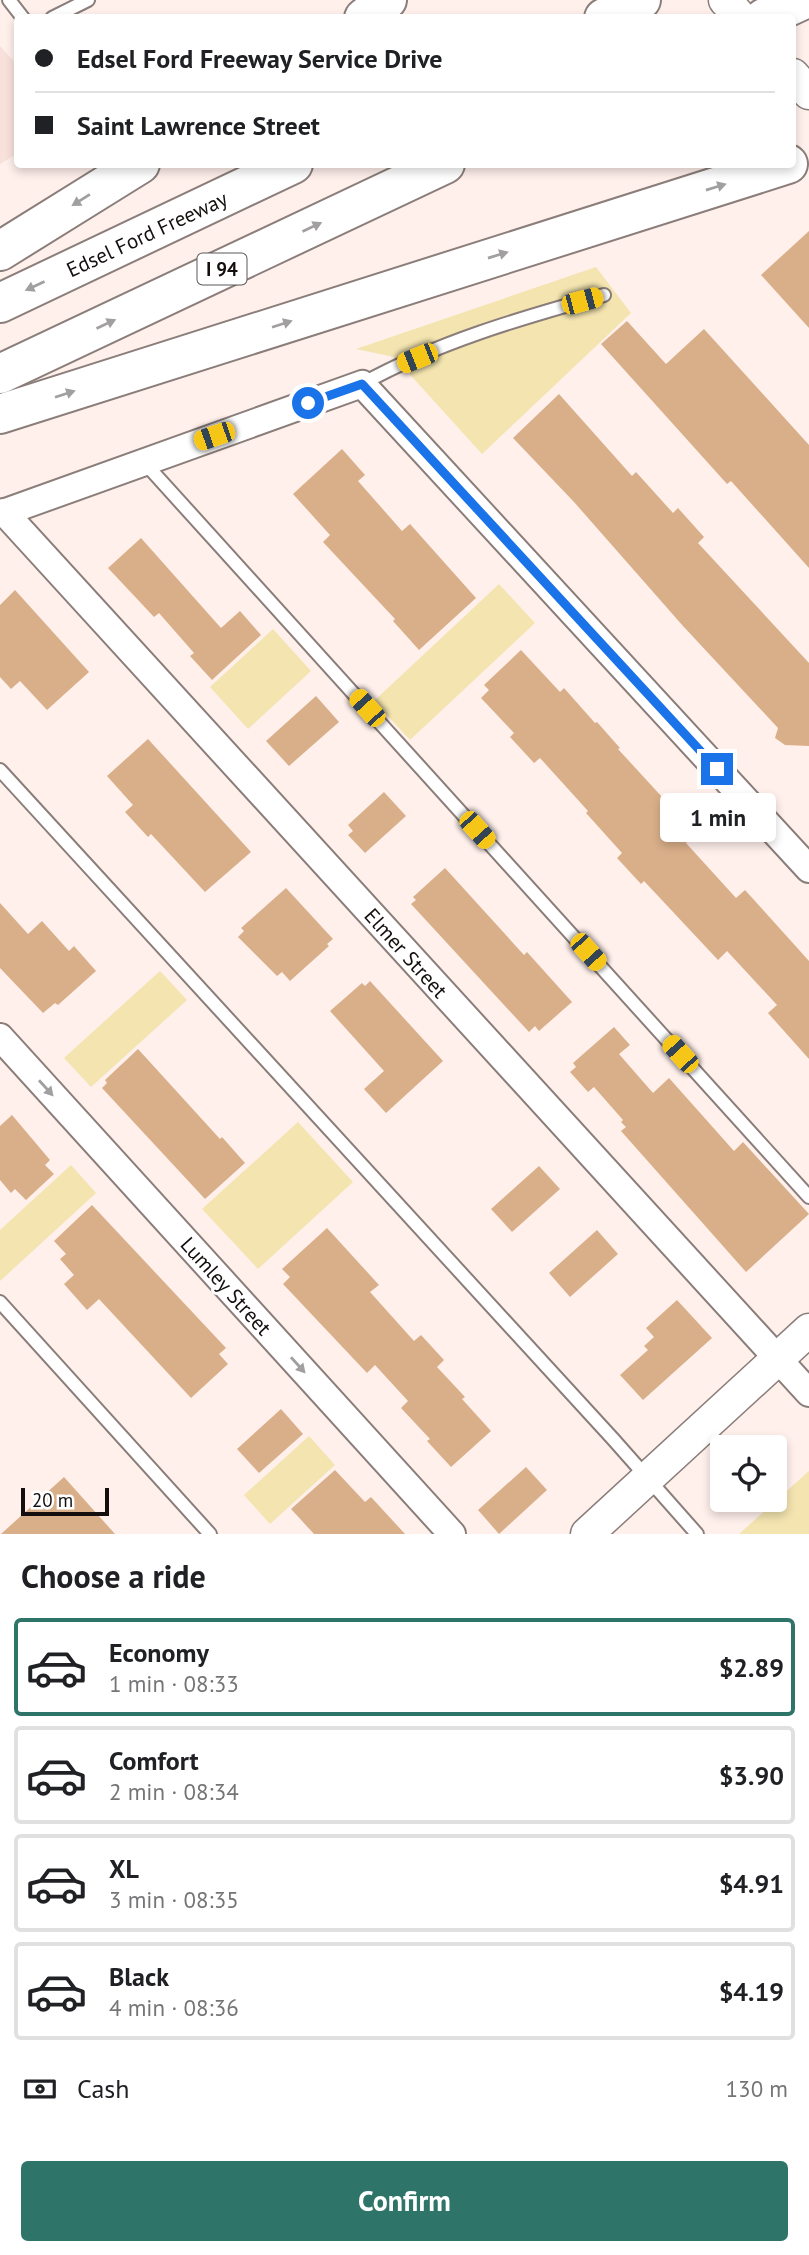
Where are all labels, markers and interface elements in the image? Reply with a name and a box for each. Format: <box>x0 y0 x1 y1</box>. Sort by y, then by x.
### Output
text: Edsel Ford Freeway Service Drive <box>77 42 443 75</box>
text: Saint Lawrence Street <box>77 109 320 142</box>
one-way arrow <box>705 181 726 192</box>
street label: Edsel Ford Freeway <box>62 185 232 283</box>
one-way arrow <box>72 194 91 207</box>
one-way arrow <box>302 221 322 233</box>
one-way arrow <box>488 249 509 260</box>
road number: I 94 <box>198 254 246 284</box>
one-way arrow <box>25 280 45 292</box>
car <box>559 285 606 317</box>
one-way arrow <box>96 318 116 330</box>
one-way arrow <box>271 318 292 329</box>
car <box>394 340 441 376</box>
route start <box>292 387 324 419</box>
one-way arrow <box>55 388 76 398</box>
car <box>191 419 238 453</box>
car <box>346 685 389 731</box>
route end <box>701 753 733 785</box>
callout: 1 min <box>659 794 775 842</box>
text: 1 min <box>690 803 746 832</box>
car <box>456 807 499 853</box>
street label: Elmer Street <box>359 903 453 1003</box>
car <box>567 929 610 975</box>
car <box>659 1031 702 1077</box>
one-way arrow <box>38 1079 54 1097</box>
street label: Lumley Street <box>175 1231 277 1341</box>
one-way arrow <box>290 1356 306 1374</box>
map controls <box>710 1435 787 1512</box>
button: locate <box>710 1435 787 1512</box>
scale bar <box>21 1485 108 1517</box>
text: 20 m <box>32 1488 73 1512</box>
text: Choose a ride <box>21 1555 206 1597</box>
icon: car <box>25 1636 88 1699</box>
text: Economy <box>109 1636 209 1669</box>
text: $2.89 <box>719 1651 784 1684</box>
text: 1 min · 08:33 <box>109 1669 239 1698</box>
icon: car <box>25 1744 88 1807</box>
text: Comfort <box>109 1744 199 1777</box>
text: $3.90 <box>719 1759 784 1792</box>
text: 2 min · 08:34 <box>109 1777 239 1806</box>
icon: car <box>25 1852 88 1915</box>
text: XL <box>109 1852 139 1885</box>
text: $4.91 <box>719 1867 784 1900</box>
text: 3 min · 08:35 <box>109 1885 239 1914</box>
icon: car <box>25 1960 88 2023</box>
text: Black <box>109 1960 169 1993</box>
text: $4.19 <box>719 1975 784 2008</box>
text: 4 min · 08:36 <box>109 1993 239 2022</box>
icon: cash <box>21 2070 59 2108</box>
text: Cash <box>77 2072 129 2105</box>
text: 130 m <box>726 2074 788 2103</box>
button: Confirm <box>21 2161 788 2241</box>

